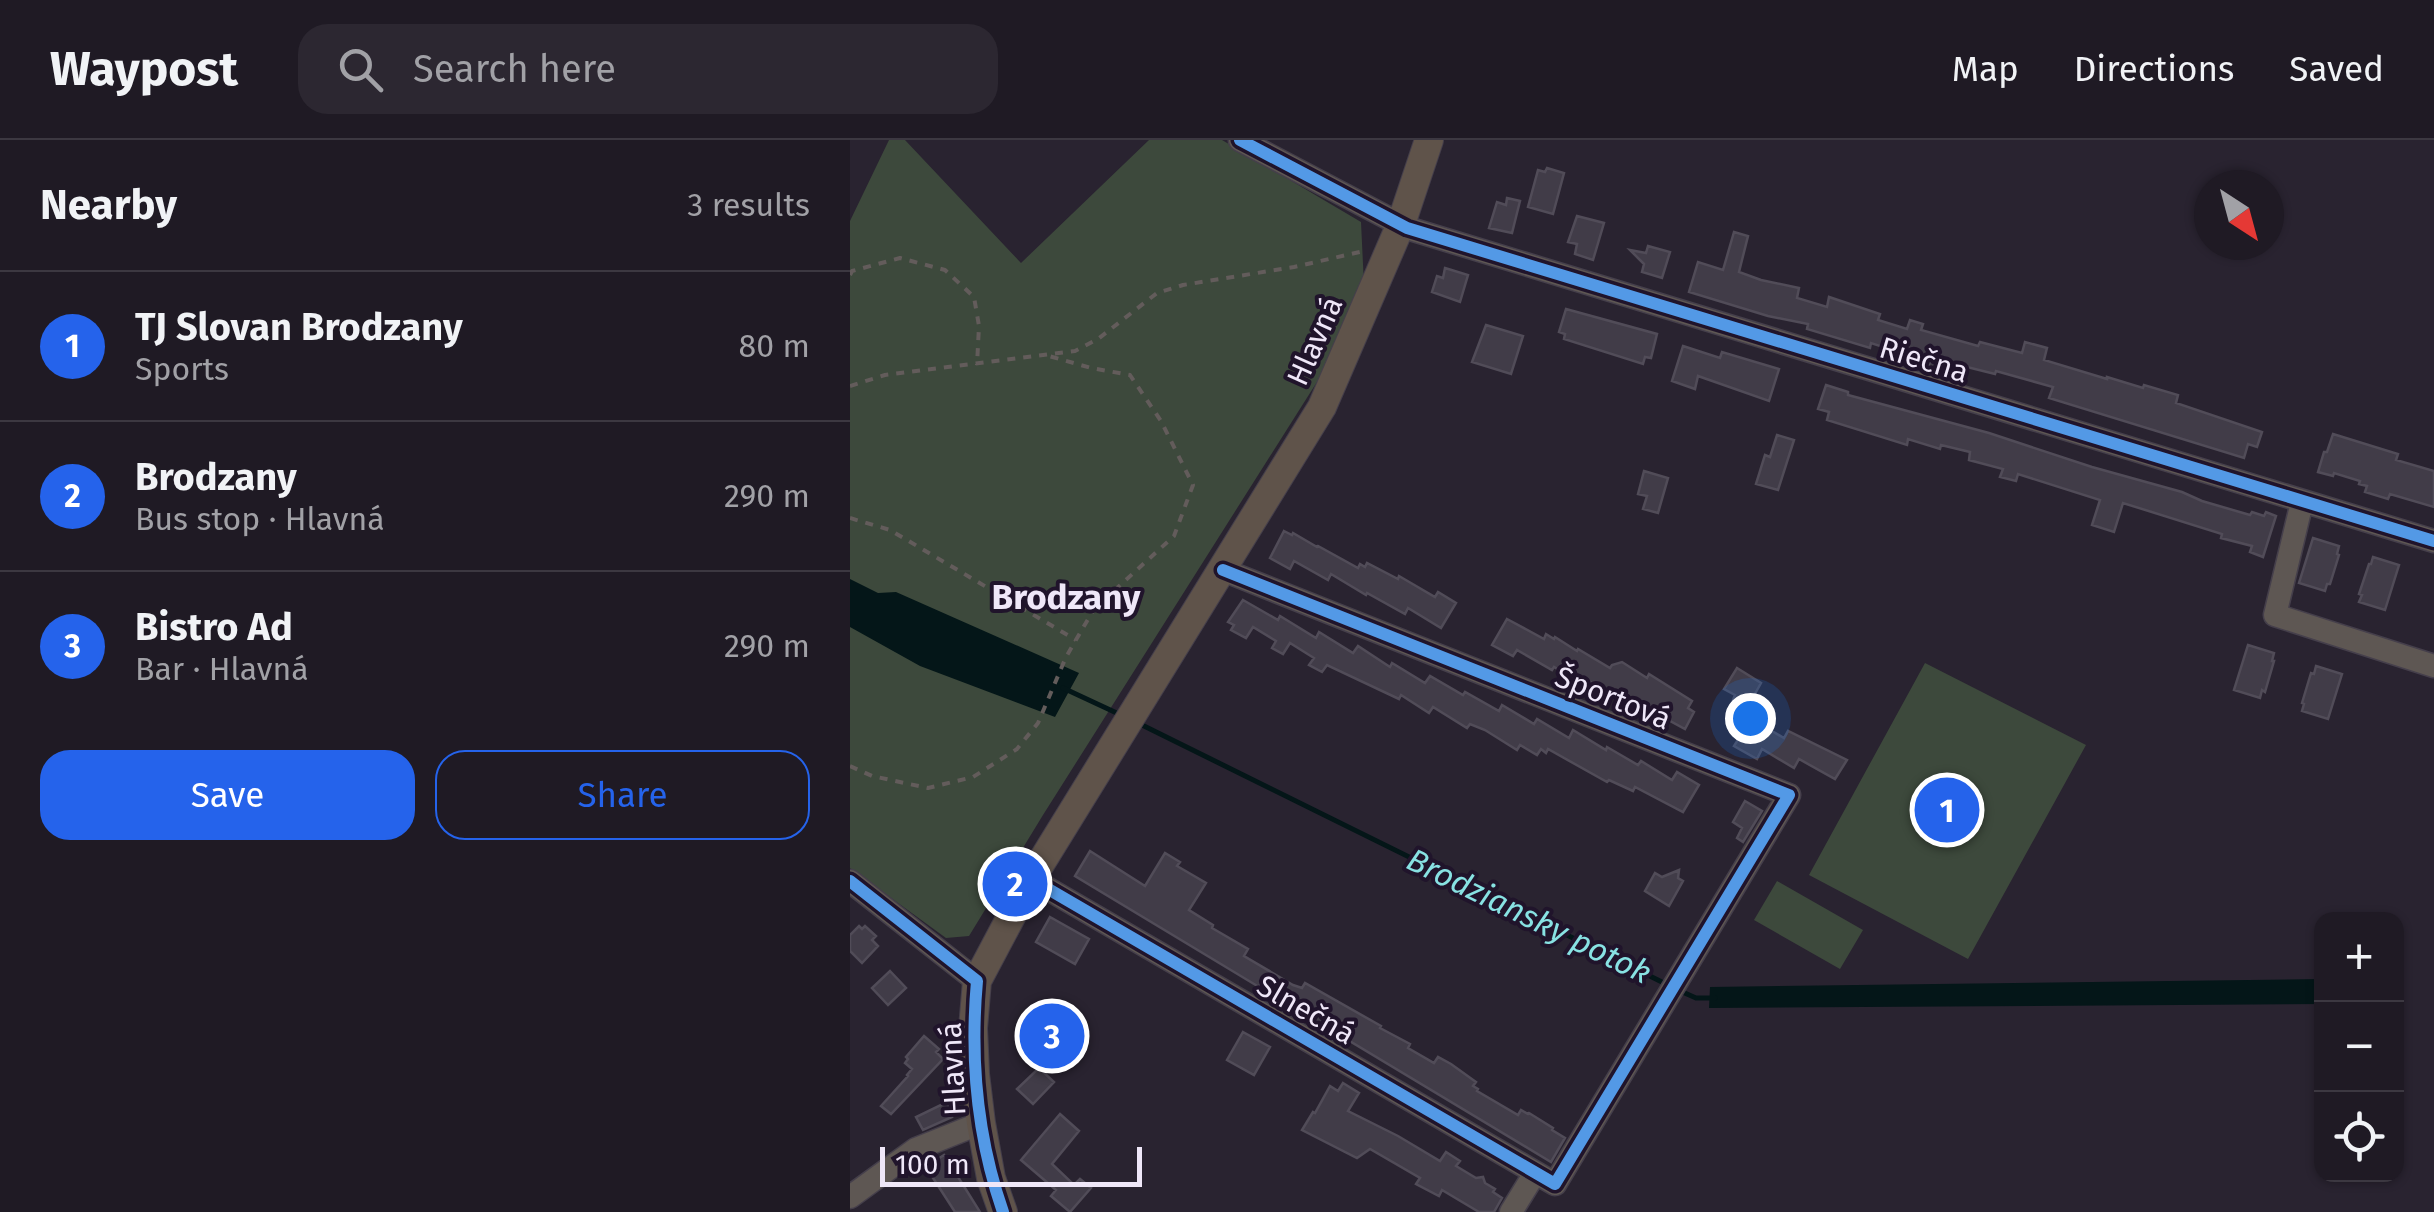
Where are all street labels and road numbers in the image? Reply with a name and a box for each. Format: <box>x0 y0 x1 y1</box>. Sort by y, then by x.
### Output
street label: Hlavná <box>1280 291 1350 391</box>
street label: Riečna <box>1875 329 1973 391</box>
street label: Športová <box>1550 659 1676 737</box>
street label: Slnečná <box>1251 968 1361 1052</box>
street label: Hlavná <box>933 1021 973 1117</box>

